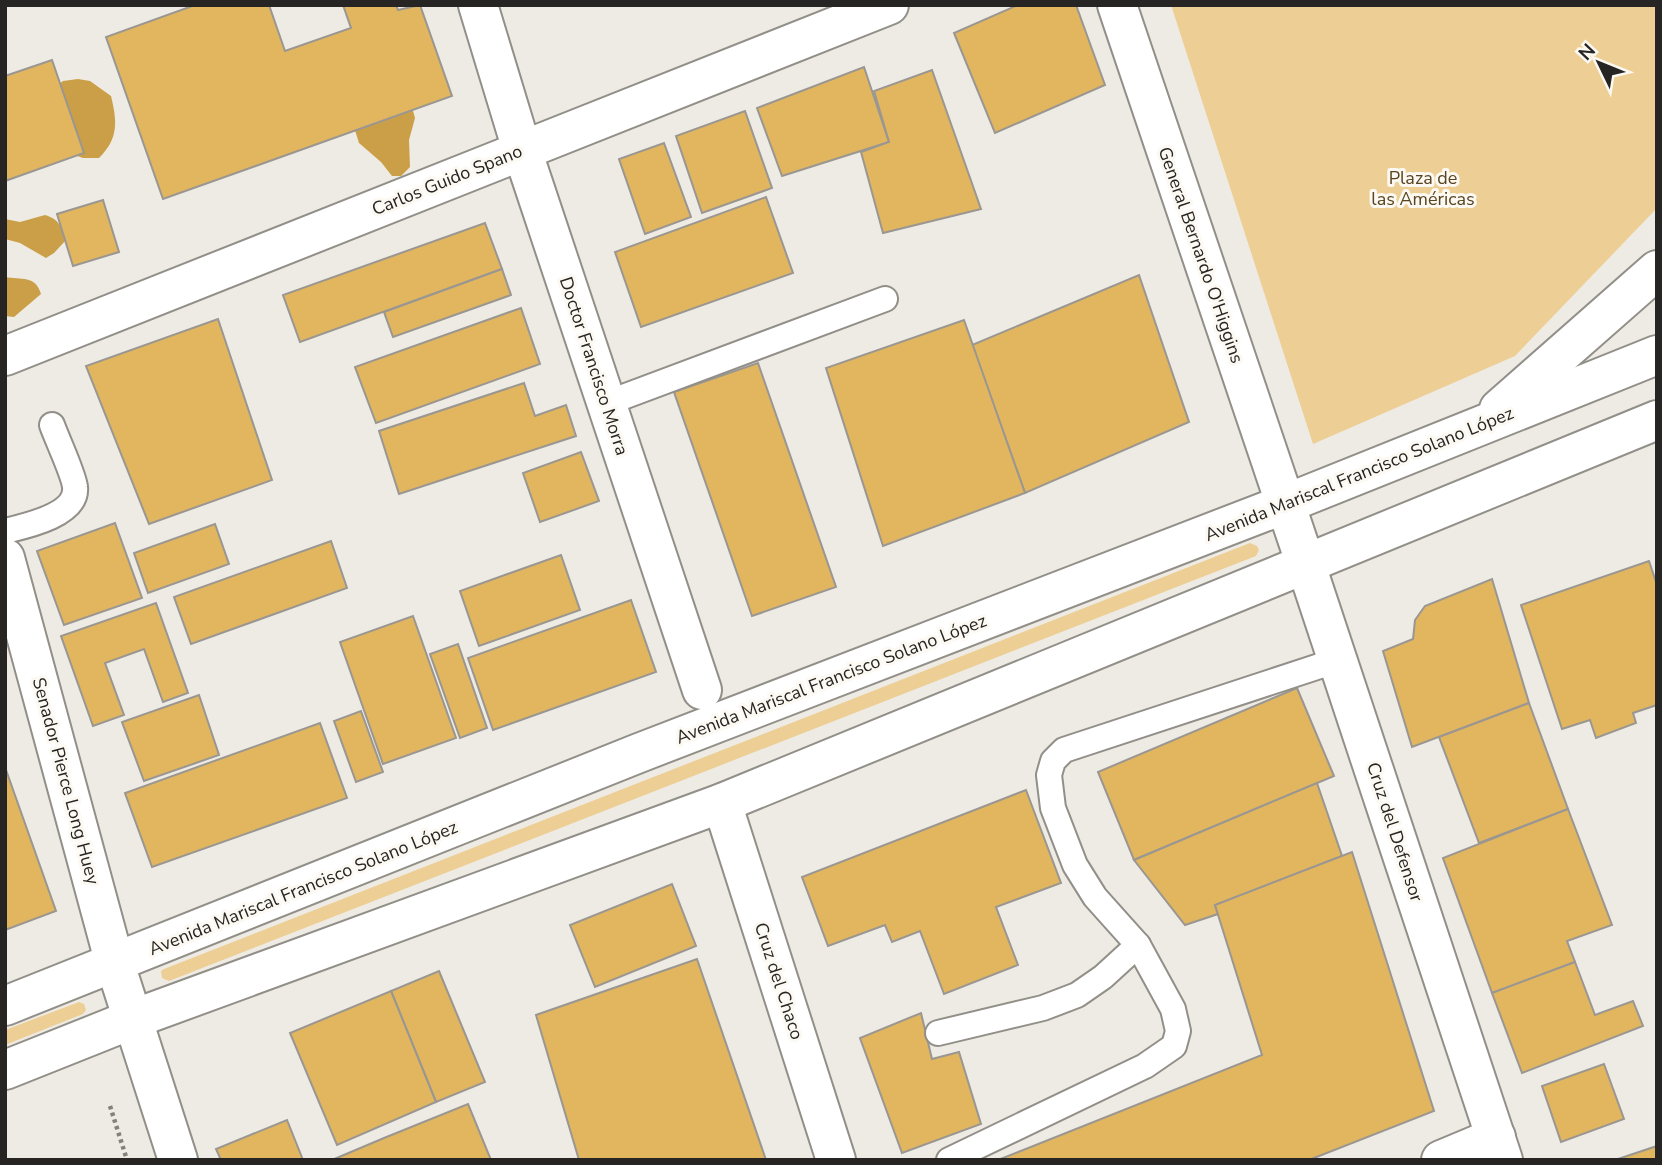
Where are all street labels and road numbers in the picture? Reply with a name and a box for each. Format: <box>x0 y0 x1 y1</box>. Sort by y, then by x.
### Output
street label: Carlos Guido Spano <box>368 139 526 221</box>
street label: General Bernardo O'Higgins <box>1153 144 1249 366</box>
street label: Doctor Francisco Morra <box>554 274 634 458</box>
street label: Avenida Mariscal Francisco Solano López <box>1201 401 1517 547</box>
street label: Avenida Mariscal Francisco Solano López <box>672 608 990 750</box>
street label: Senador Pierce Long Huey <box>27 675 105 888</box>
street label: Cruz del Defensor <box>1361 759 1429 905</box>
street label: Avenida Mariscal Francisco Solano López <box>145 815 461 961</box>
street label: Cruz del Chaco <box>749 919 809 1043</box>

